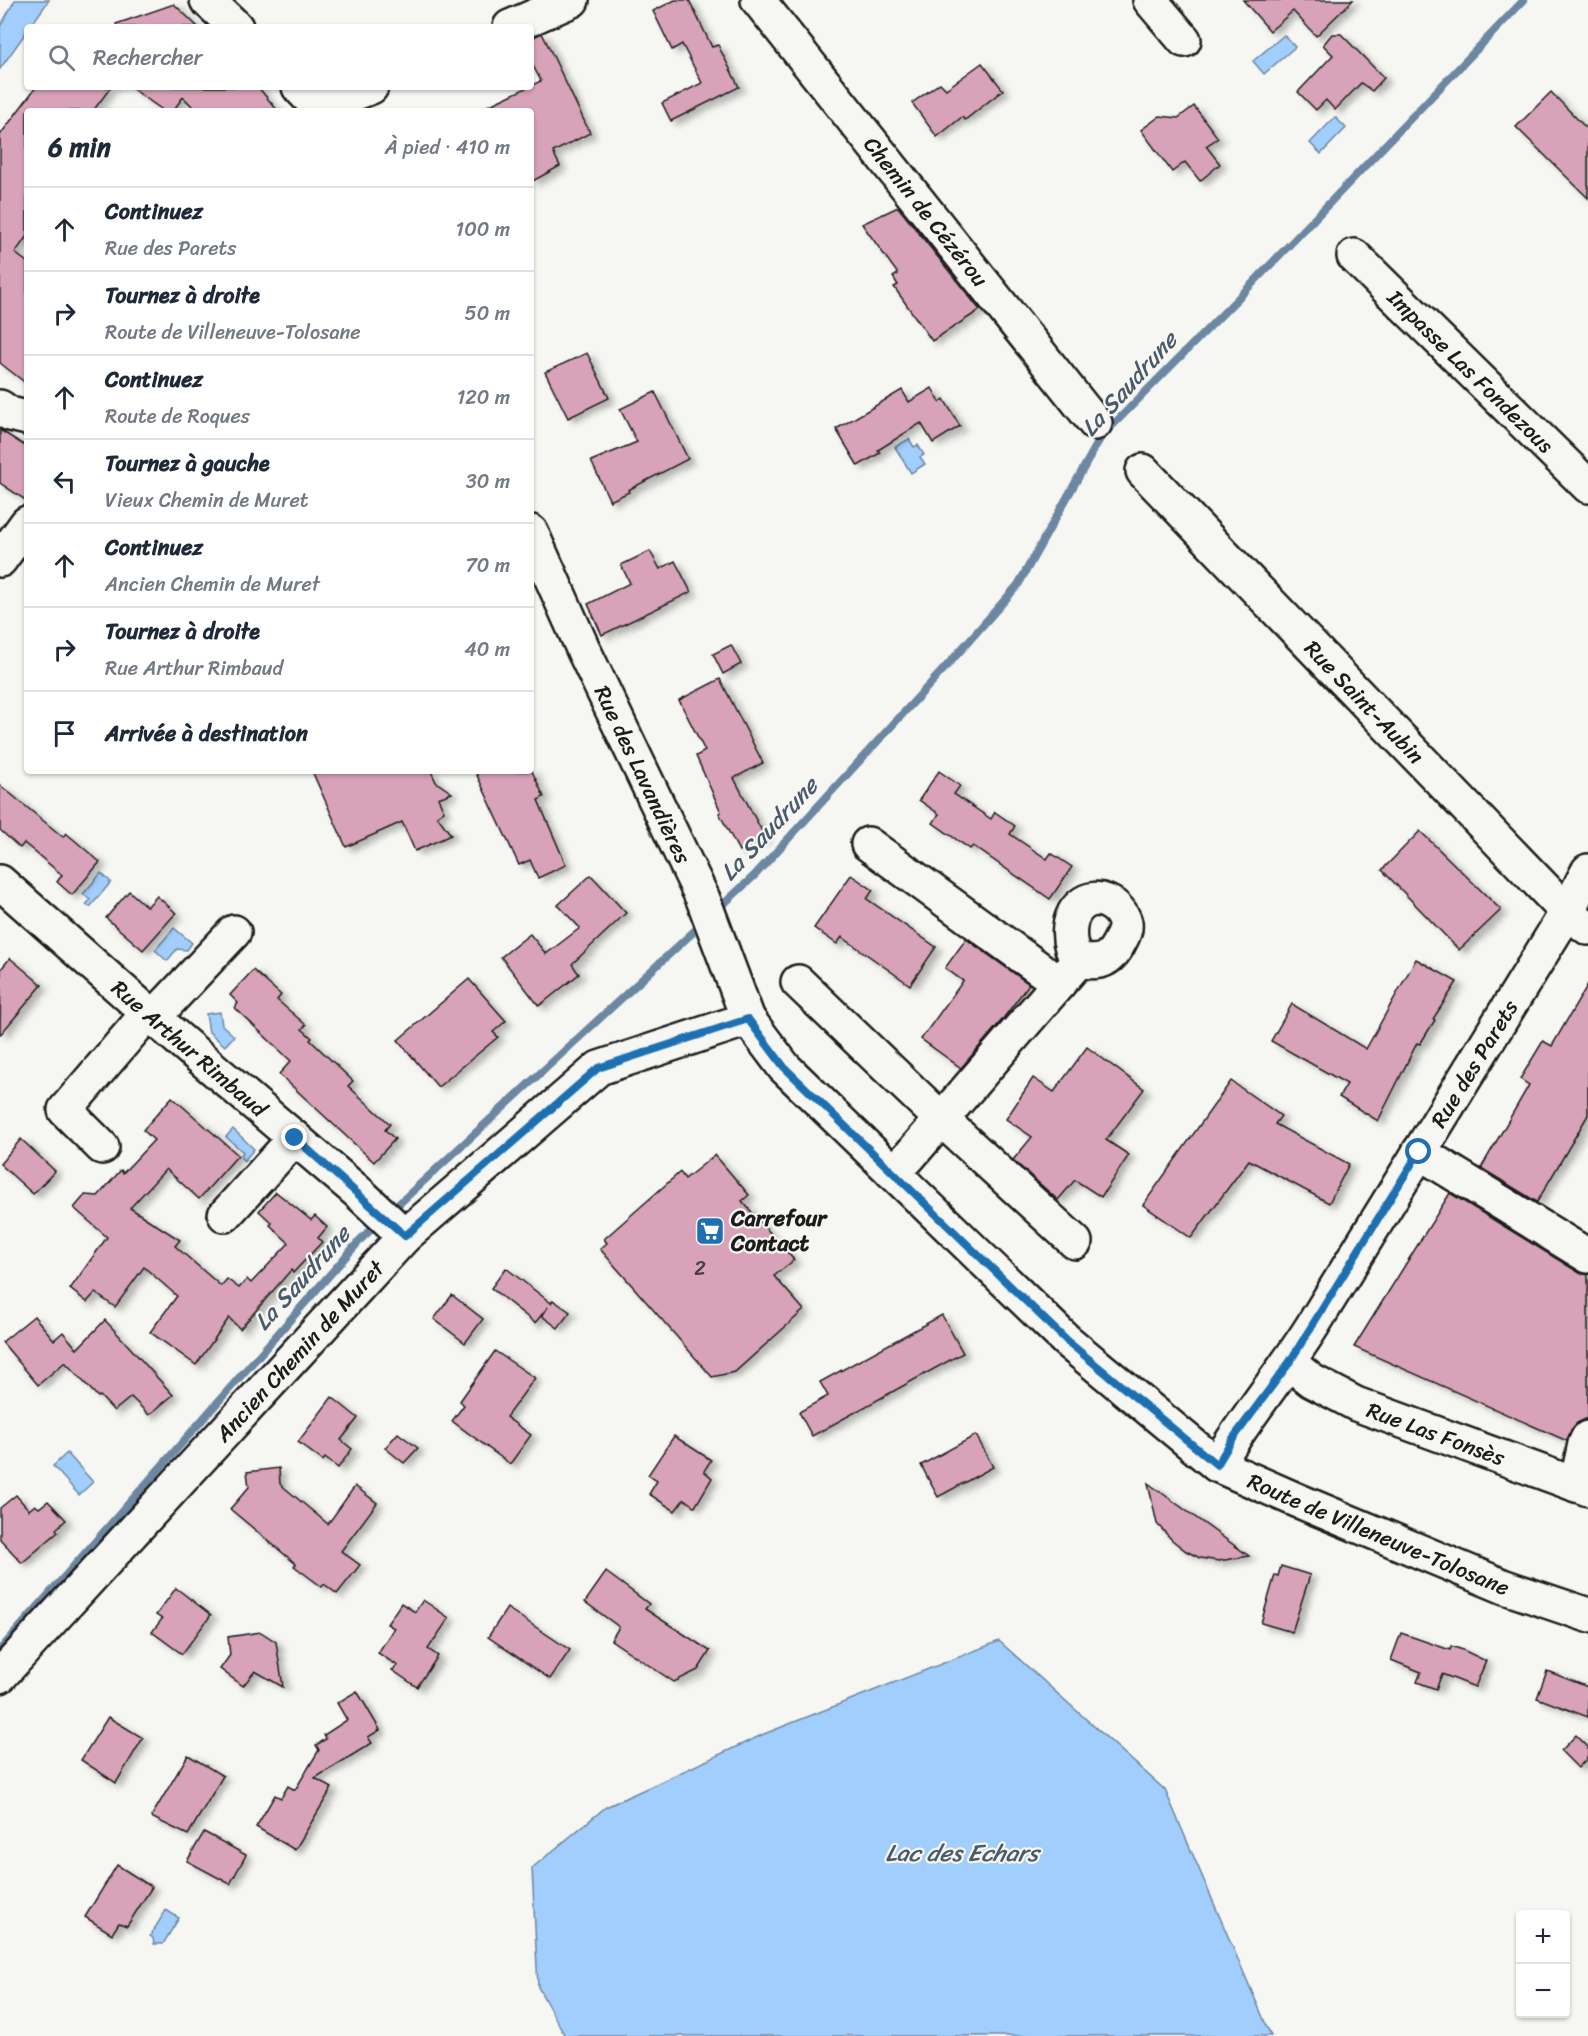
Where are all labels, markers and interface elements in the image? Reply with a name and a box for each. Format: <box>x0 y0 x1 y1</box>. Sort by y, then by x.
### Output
search box <box>24 24 534 90</box>
text: Rechercher <box>93 38 203 77</box>
icon: search <box>45 41 78 74</box>
text: 6 min <box>48 124 111 170</box>
street label: Chemin de Cézérou <box>853 127 999 296</box>
text: À pied · 410 m <box>385 130 510 165</box>
text: Continuez <box>105 192 203 231</box>
text: 100 m <box>456 212 510 247</box>
icon: ahead <box>48 213 81 246</box>
text: Rue des Parets <box>105 231 237 266</box>
text: Tournez à droite <box>105 276 260 315</box>
street label: Impasse Las Fondezous <box>1377 279 1563 463</box>
text: 50 m <box>465 296 510 331</box>
icon: right <box>48 297 81 330</box>
text: Route de Villeneuve-Tolosane <box>105 315 361 350</box>
water label: La Saudrune <box>1070 320 1190 446</box>
text: Continuez <box>105 360 203 399</box>
text: 120 m <box>457 380 510 415</box>
icon: ahead <box>48 381 81 414</box>
text: Route de Roques <box>105 399 250 434</box>
text: Tournez à gauche <box>105 444 270 483</box>
text: 30 m <box>466 464 510 499</box>
icon: left <box>48 465 81 498</box>
text: Vieux Chemin de Muret <box>105 483 309 518</box>
text: Continuez <box>105 528 203 567</box>
text: 70 m <box>465 548 510 583</box>
icon: ahead <box>48 549 81 582</box>
text: Ancien Chemin de Muret <box>105 567 320 602</box>
text: Tournez à droite <box>105 612 260 651</box>
street label: Rue Saint-Aubin <box>1295 631 1434 774</box>
text: 40 m <box>464 632 510 667</box>
icon: right <box>48 633 81 666</box>
text: Rue Arthur Rimbaud <box>105 651 283 686</box>
street label: Rue des Lavandières <box>583 679 703 871</box>
text: Arrivée à destination <box>105 714 308 753</box>
icon: arrive <box>48 717 81 750</box>
water label: La Saudrune <box>709 765 831 891</box>
street label: Rue Arthur Rimbaud <box>102 970 277 1128</box>
street label: Rue des Parets <box>1420 991 1529 1135</box>
route end <box>281 1124 307 1150</box>
route start <box>1405 1138 1431 1164</box>
place label: Carrefour Contact <box>730 1199 828 1263</box>
water label: La Saudrune <box>243 1214 363 1340</box>
supermarket icon: Carrefour Contact <box>694 1215 726 1247</box>
street label: Ancien Chemin de Muret <box>205 1250 395 1452</box>
house number: 2 <box>694 1251 706 1286</box>
street label: Rue Las Fonsès <box>1361 1391 1511 1477</box>
street label: Route de Villeneuve-Tolosane <box>1241 1462 1516 1607</box>
water label: Lac des Echars <box>885 1832 1042 1874</box>
map controls <box>1516 1910 1570 2018</box>
button: + <box>1516 1910 1570 1964</box>
button: − <box>1516 1964 1570 2018</box>

